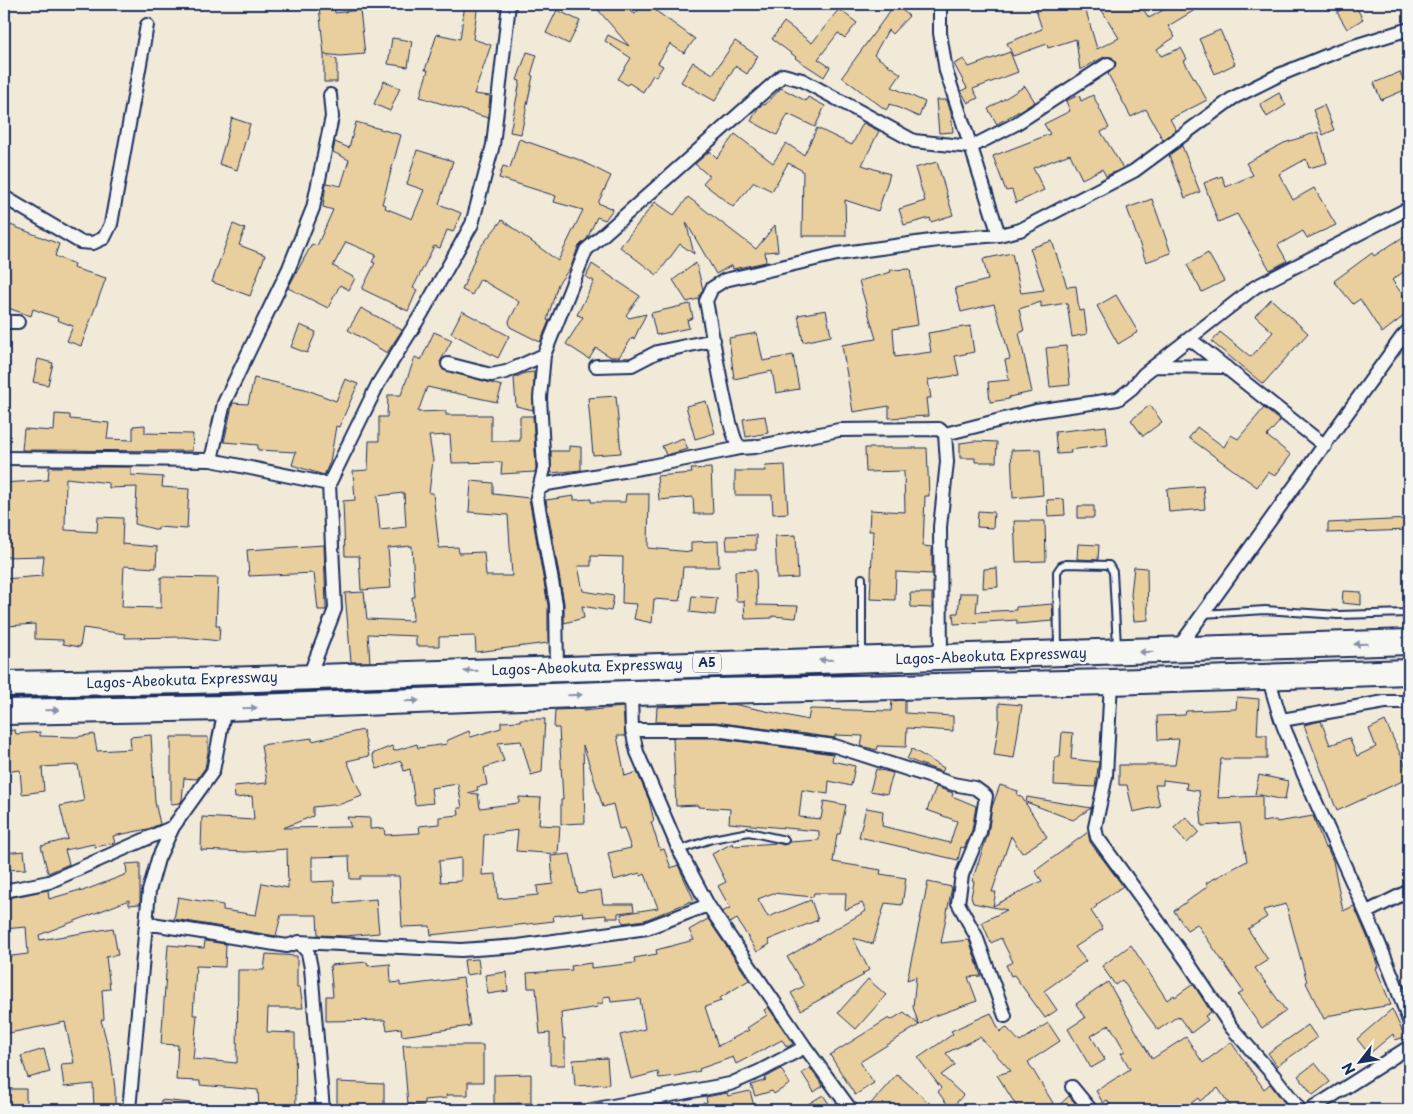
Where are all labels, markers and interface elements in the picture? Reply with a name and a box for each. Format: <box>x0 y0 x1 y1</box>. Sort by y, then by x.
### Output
one-way arrow <box>1352 640 1368 648</box>
street label: Lagos-Abeokuta Expressway <box>895 642 1087 669</box>
one-way arrow <box>1137 648 1153 656</box>
street label: Lagos-Abeokuta Expressway <box>491 653 683 680</box>
road number: A5 <box>693 654 721 672</box>
one-way arrow <box>818 656 834 664</box>
street label: Lagos-Abeokuta Expressway <box>86 666 278 693</box>
one-way arrow <box>463 667 479 675</box>
one-way arrow <box>567 691 583 699</box>
one-way arrow <box>405 697 421 705</box>
one-way arrow <box>242 703 258 711</box>
one-way arrow <box>45 706 61 714</box>
north arrow <box>1336 1036 1386 1086</box>
text: N <box>1337 1059 1360 1079</box>

